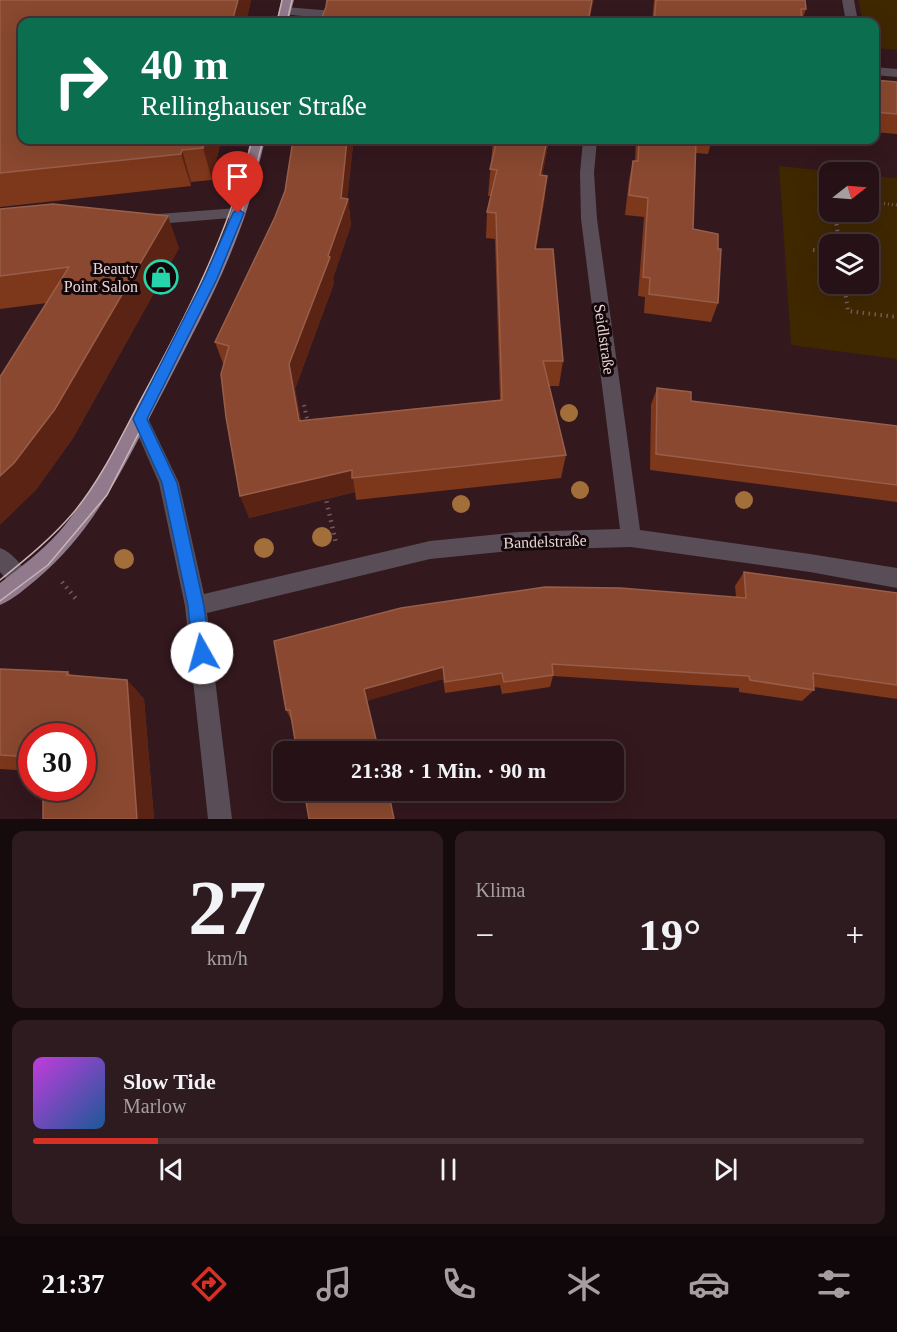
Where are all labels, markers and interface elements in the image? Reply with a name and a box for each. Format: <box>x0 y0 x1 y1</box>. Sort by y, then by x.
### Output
icon: right <box>42 42 120 120</box>
text: 40 m <box>141 42 229 88</box>
text: Rellinghauser Straße <box>141 91 367 121</box>
pin <box>212 151 263 213</box>
icon: arrive <box>221 160 254 193</box>
north arrow <box>819 162 879 222</box>
map controls <box>819 162 879 294</box>
button: layers <box>819 234 879 294</box>
shop icon: Beauty Point Salon <box>143 259 179 295</box>
place label: Beauty Point Salon <box>64 260 138 295</box>
street label: Seidlstraße <box>591 303 618 375</box>
street label: Bandelstraße <box>503 532 587 551</box>
position arrow <box>170 621 234 685</box>
speed limit sign: 30 <box>18 723 96 801</box>
text: 21:38 · 1 Min. · 90 m <box>351 758 546 783</box>
text: 27 <box>188 864 266 951</box>
text: Klima <box>476 879 526 901</box>
text: 19° <box>638 910 701 960</box>
text: − <box>476 917 494 953</box>
text: + <box>845 917 864 953</box>
text: km/h <box>207 947 248 969</box>
text: Slow Tide <box>123 1069 216 1094</box>
text: Marlow <box>123 1095 186 1117</box>
icon: previous <box>155 1153 188 1186</box>
icon: pause <box>432 1153 465 1186</box>
icon: next <box>709 1153 742 1186</box>
icon: directions <box>188 1263 230 1305</box>
icon: music <box>313 1263 355 1305</box>
icon: phone <box>438 1263 480 1305</box>
icon: climate <box>563 1263 605 1305</box>
icon: car <box>688 1263 730 1305</box>
icon: filters <box>813 1263 855 1305</box>
text: 21:37 <box>42 1269 105 1299</box>

